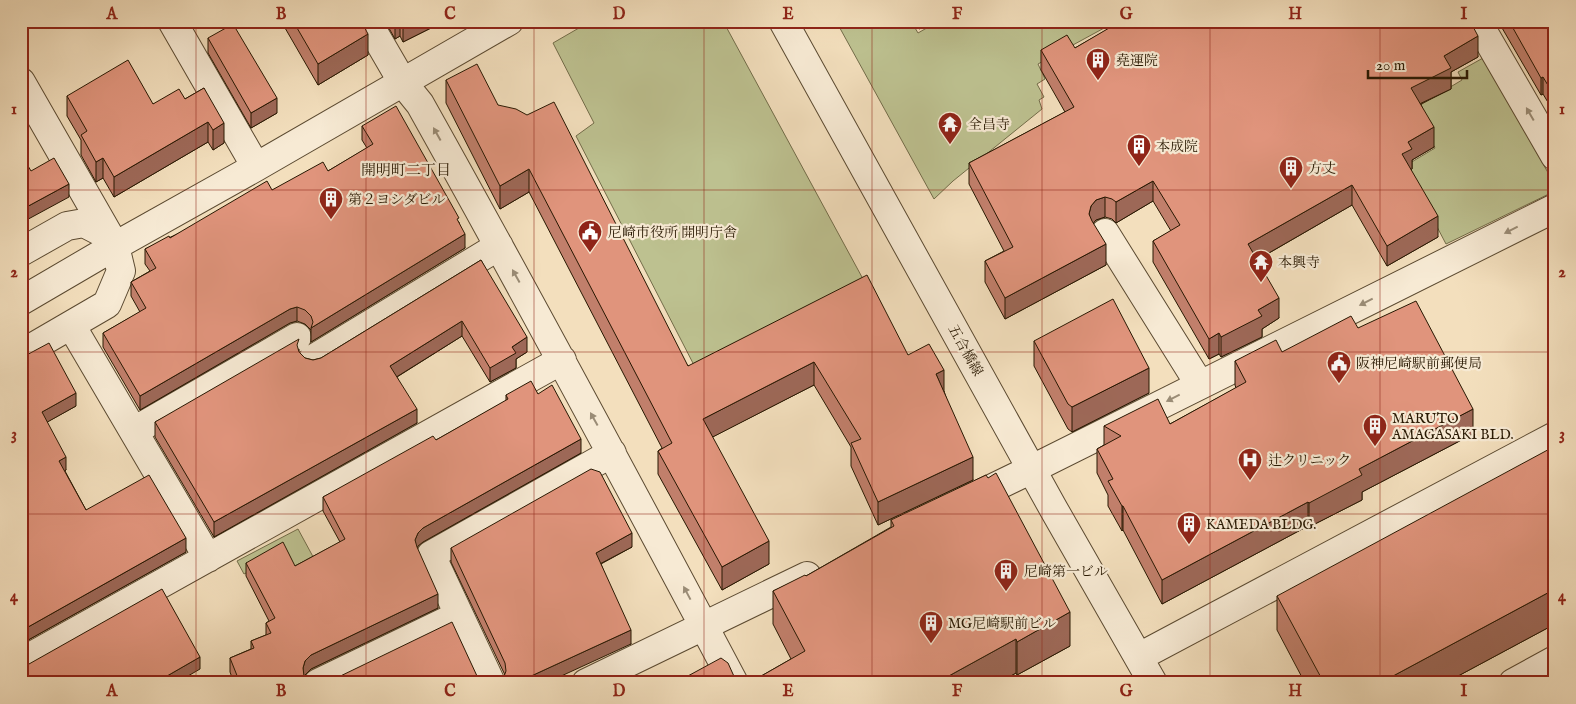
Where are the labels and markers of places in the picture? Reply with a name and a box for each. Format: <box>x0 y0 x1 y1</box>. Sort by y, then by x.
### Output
building icon: 堯運院 <box>1085 47 1111 81</box>
place label: 堯運院 <box>1116 52 1158 70</box>
temple icon: 全昌寺 <box>937 111 963 145</box>
place label: 全昌寺 <box>968 116 1010 134</box>
building icon: 本成院 <box>1126 133 1152 167</box>
place label: 本成院 <box>1156 138 1198 156</box>
building icon: 方丈 <box>1278 155 1304 189</box>
place label: 方丈 <box>1308 160 1336 178</box>
building icon: 第２ヨシダビル <box>318 186 344 220</box>
place label: 第２ヨシダビル <box>348 191 445 209</box>
public building icon: 尼崎市役所 開明庁舎 <box>577 219 603 253</box>
place label: 尼崎市役所 開明庁舎 <box>608 224 737 242</box>
temple icon: 本興寺 <box>1248 249 1274 283</box>
place label: 本興寺 <box>1278 254 1320 272</box>
public building icon: 阪神尼崎駅前郵便局 <box>1326 350 1352 384</box>
place label: 阪神尼崎駅前郵便局 <box>1356 355 1482 373</box>
place label: MARUTO AMAGASAKI BLD. <box>1391 410 1513 444</box>
building icon: MARUTO AMAGASAKI BLD. <box>1362 413 1388 447</box>
hospital icon: 辻クリニック <box>1237 447 1263 481</box>
place label: 辻クリニック <box>1268 452 1351 470</box>
building icon: KAMEDA BLDG. <box>1176 511 1202 545</box>
place label: KAMEDA BLDG. <box>1206 516 1316 534</box>
building icon: 尼崎第一ビル <box>993 558 1019 592</box>
place label: 尼崎第一ビル <box>1024 563 1108 581</box>
building icon: MG尼崎駅前ビル <box>918 610 944 644</box>
place label: MG尼崎駅前ビル <box>948 615 1056 633</box>

